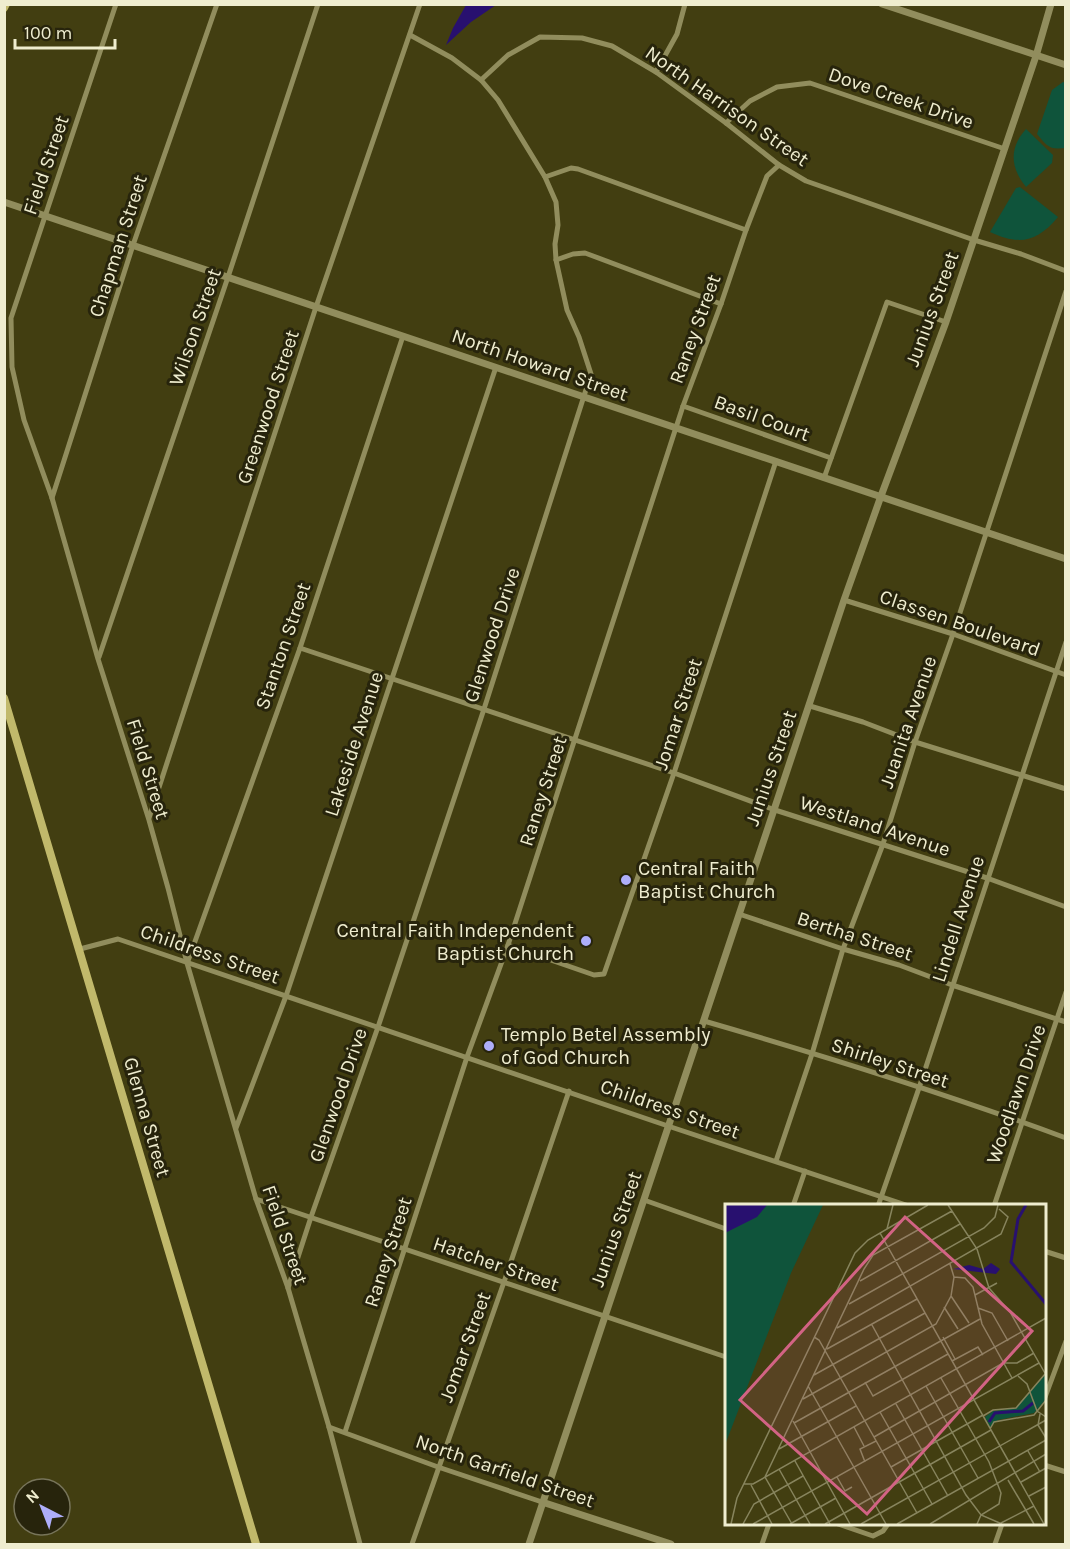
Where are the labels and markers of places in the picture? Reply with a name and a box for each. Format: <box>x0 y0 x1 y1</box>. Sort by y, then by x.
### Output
place label: Central Faith Baptist Church <box>638 857 775 903</box>
marker: Central Faith Baptist Church <box>619 873 633 887</box>
place label: Central Faith Independent Baptist Church <box>336 919 574 965</box>
marker: Central Faith Independent Baptist Church <box>579 934 593 948</box>
place label: Templo Betel Assembly of God Church <box>501 1023 711 1069</box>
marker: Templo Betel Assembly of God Church <box>482 1039 496 1053</box>

